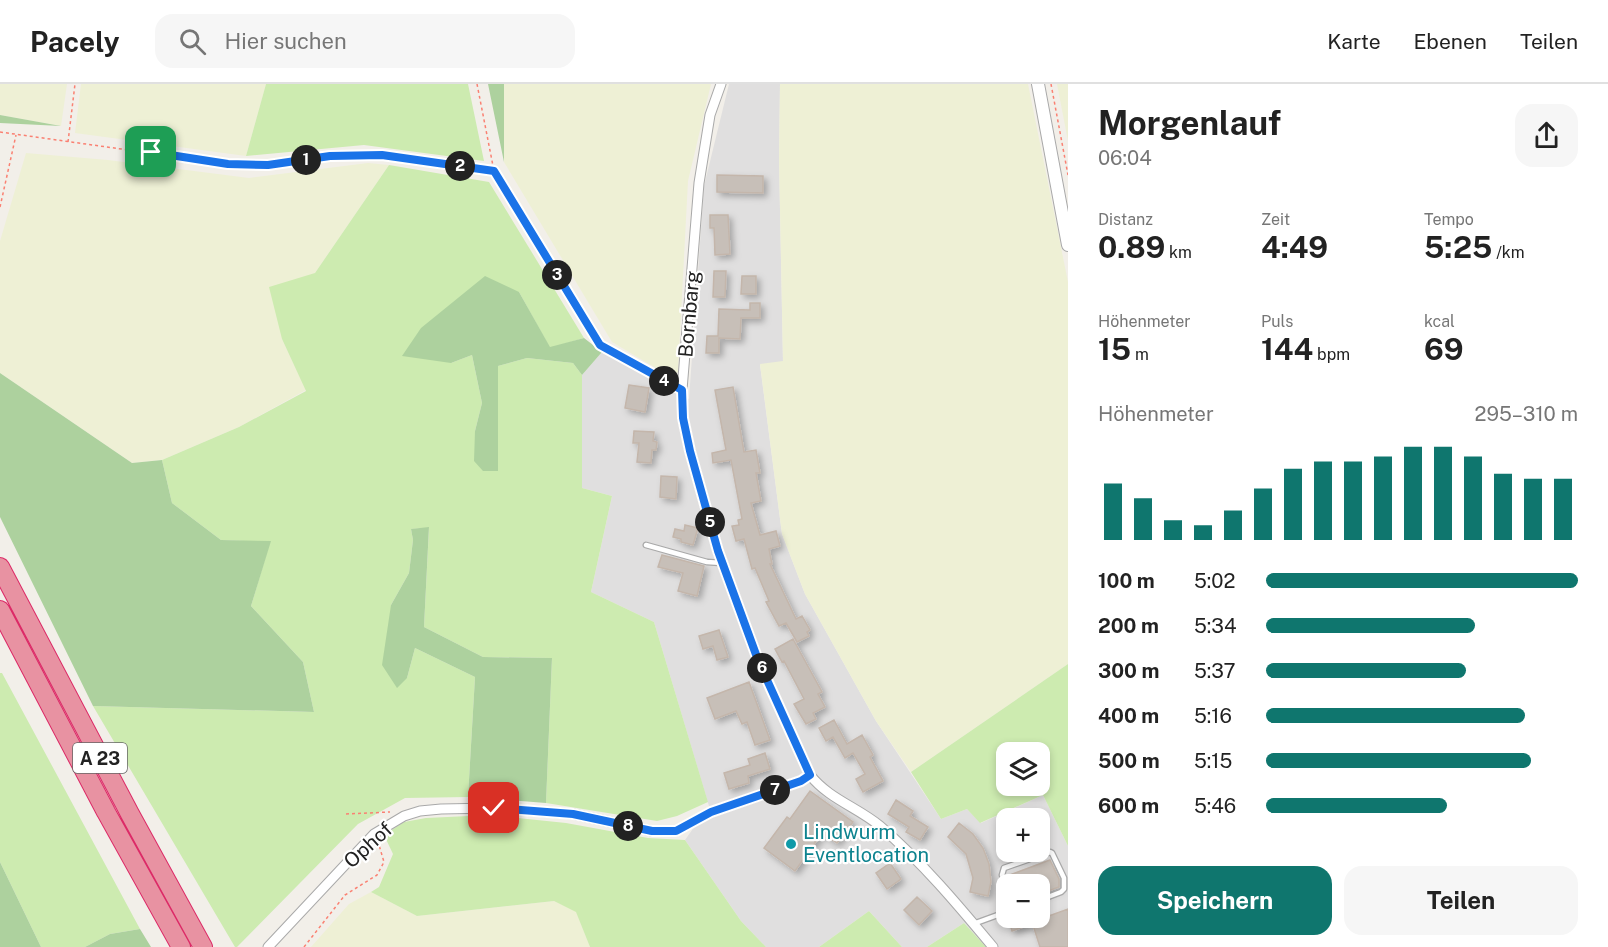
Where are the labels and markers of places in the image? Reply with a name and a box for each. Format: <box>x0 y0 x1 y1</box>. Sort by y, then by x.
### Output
pin <box>125 126 176 177</box>
pin: 1 <box>291 145 321 175</box>
pin: 2 <box>445 151 475 181</box>
pin: 3 <box>542 260 572 290</box>
pin: 4 <box>649 366 679 396</box>
pin: 5 <box>695 507 725 537</box>
pin: 6 <box>747 653 777 683</box>
pin: 7 <box>760 775 790 805</box>
pin <box>468 782 519 833</box>
pin: 8 <box>613 811 643 841</box>
place label: Lindwurm Eventlocation <box>803 820 929 867</box>
marker: Lindwurm Eventlocation <box>784 837 798 851</box>

